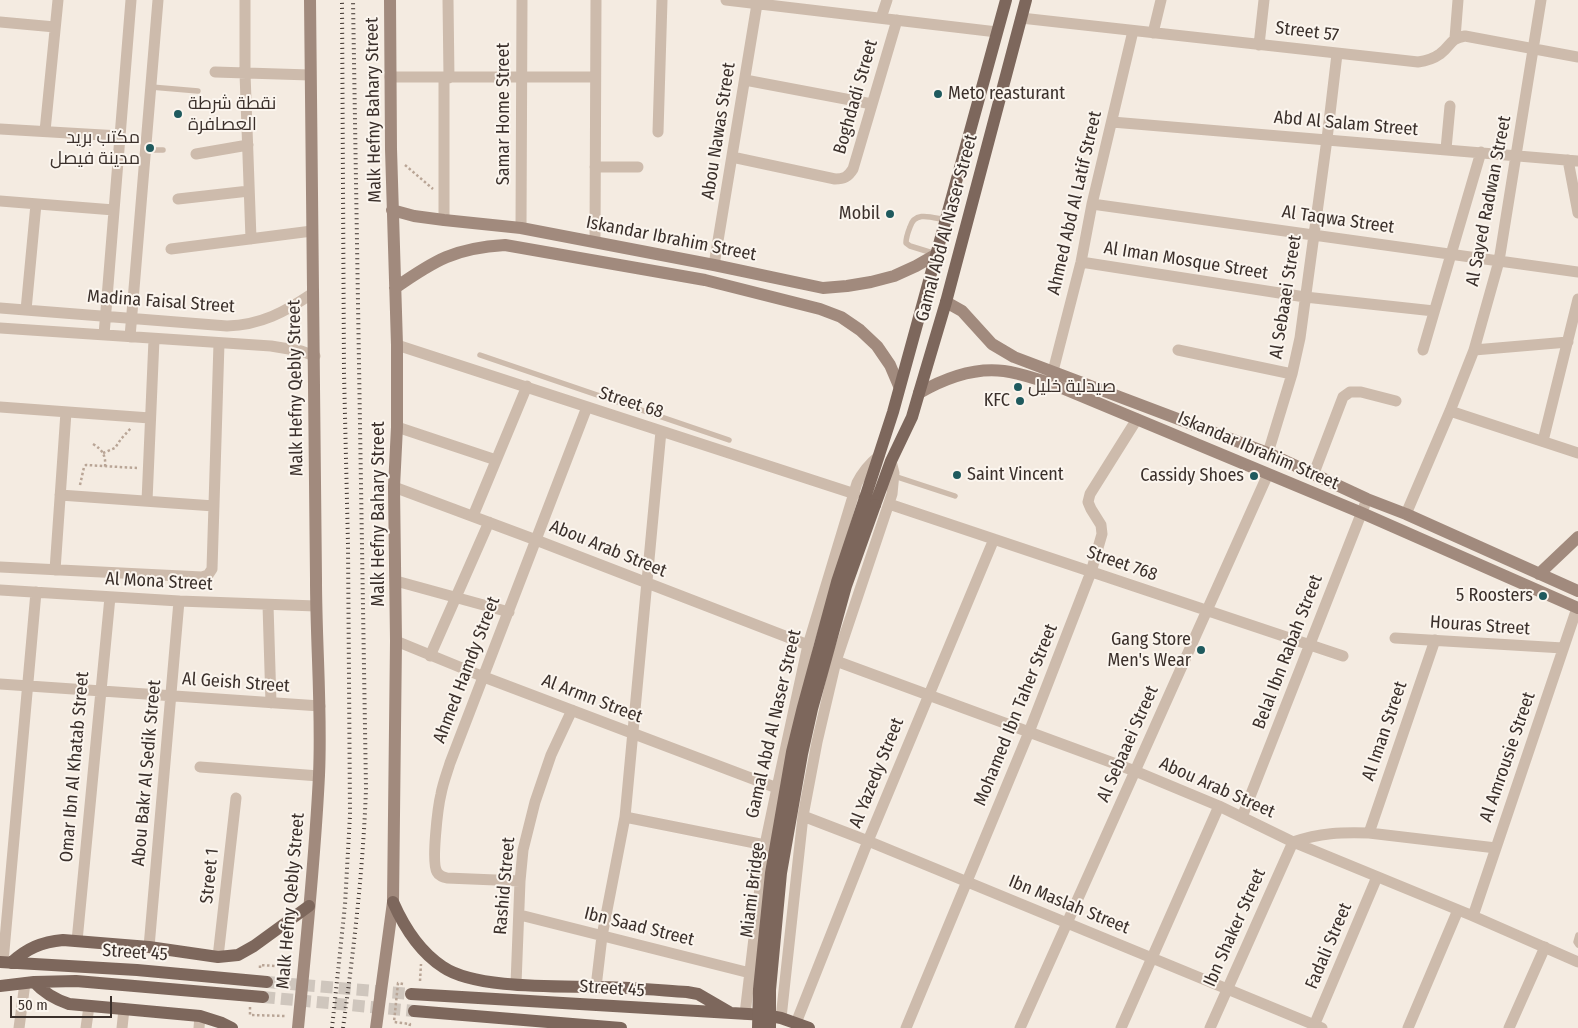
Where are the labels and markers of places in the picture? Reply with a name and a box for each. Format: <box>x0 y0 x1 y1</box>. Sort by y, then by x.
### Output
place label: Meto reasturant <box>948 83 1065 105</box>
marker: Meto reasturant <box>932 88 944 100</box>
place label: نقطة شرطة العصافرة <box>188 93 276 136</box>
marker: نقطة شرطة العصافرة <box>172 108 184 120</box>
place label: مكتب بريد مدينة فيصل <box>50 127 140 170</box>
marker: مكتب بريد مدينة فيصل <box>144 142 156 154</box>
place label: Mobil <box>839 203 880 225</box>
marker: Mobil <box>884 208 896 220</box>
place label: صيدلية خليل <box>1028 376 1116 398</box>
marker: صيدلية خليل <box>1012 381 1024 393</box>
place label: KFC <box>984 390 1010 412</box>
marker: KFC <box>1014 395 1026 407</box>
place label: Saint Vincent <box>967 464 1064 486</box>
place label: Cassidy Shoes <box>1140 465 1244 487</box>
marker: Saint Vincent <box>951 469 963 481</box>
marker: Cassidy Shoes <box>1248 470 1260 482</box>
place label: 5 Roosters <box>1456 585 1533 607</box>
marker: 5 Roosters <box>1537 590 1549 602</box>
place label: Gang Store Men's Wear <box>1107 629 1191 672</box>
marker: Gang Store Men's Wear <box>1195 644 1207 656</box>

